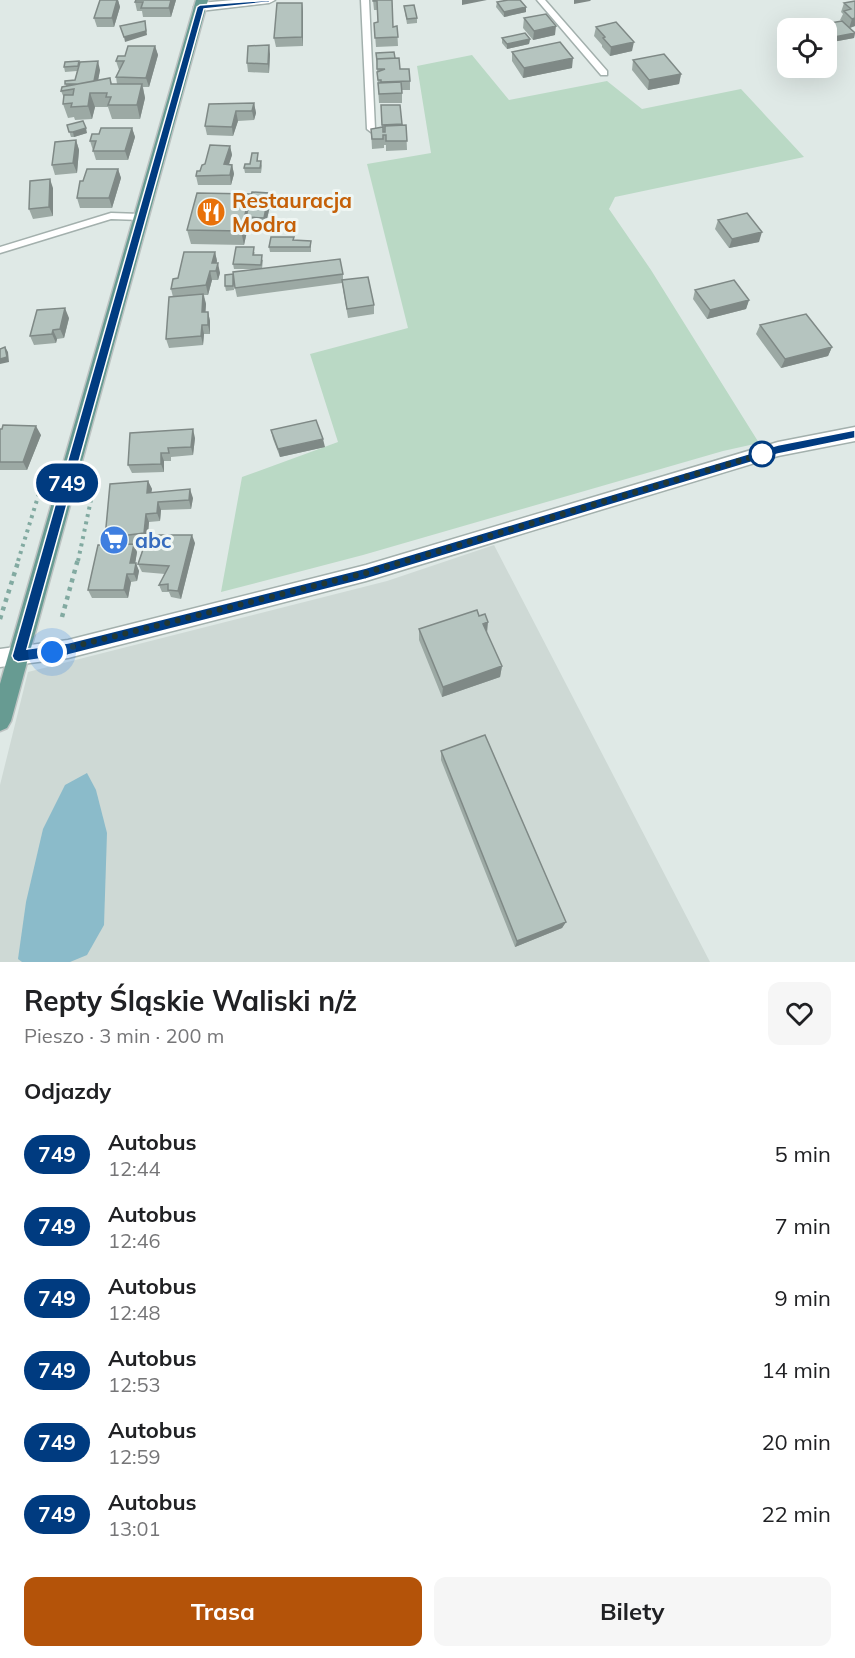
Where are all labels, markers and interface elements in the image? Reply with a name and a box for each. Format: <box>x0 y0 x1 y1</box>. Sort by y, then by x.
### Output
map controls <box>777 18 837 78</box>
button: locate <box>777 18 837 78</box>
place label: Restauracja Modra <box>232 187 352 237</box>
restaurant icon: Restauracja Modra <box>195 196 227 228</box>
unlabelled marker <box>749 441 775 467</box>
line badge: 749 <box>32 464 101 502</box>
text: 749 <box>48 470 86 496</box>
supermarket icon: abc <box>98 524 130 556</box>
place label: abc <box>135 527 172 553</box>
your location <box>37 637 67 667</box>
button: heart <box>768 982 831 1045</box>
text: Repty Śląskie Waliski n/ż <box>24 983 357 1018</box>
text: Pieszo · 3 min · 200 m <box>24 1023 224 1048</box>
text: Odjazdy <box>24 1077 111 1105</box>
text: Autobus <box>108 1128 197 1156</box>
text: 5 min <box>775 1140 831 1168</box>
text: 749 <box>38 1141 76 1167</box>
text: 12:44 <box>108 1156 161 1181</box>
text: Autobus <box>108 1200 197 1228</box>
text: 7 min <box>775 1212 831 1240</box>
text: 749 <box>38 1213 76 1239</box>
text: 12:46 <box>108 1228 161 1253</box>
text: Autobus <box>108 1272 197 1300</box>
text: 9 min <box>775 1284 831 1312</box>
text: 749 <box>38 1285 76 1311</box>
text: 12:48 <box>108 1300 161 1325</box>
text: Autobus <box>108 1344 197 1372</box>
text: 14 min <box>761 1356 831 1384</box>
text: 749 <box>38 1357 76 1383</box>
text: 12:53 <box>108 1372 161 1397</box>
text: Autobus <box>108 1416 197 1444</box>
text: 20 min <box>761 1428 831 1456</box>
text: 749 <box>38 1429 76 1455</box>
text: 12:59 <box>108 1444 161 1469</box>
text: Autobus <box>108 1488 197 1516</box>
text: 22 min <box>761 1500 831 1528</box>
text: 749 <box>38 1501 76 1527</box>
text: 13:01 <box>108 1516 161 1541</box>
button: Trasa <box>24 1577 422 1646</box>
button: Bilety <box>434 1577 831 1646</box>

